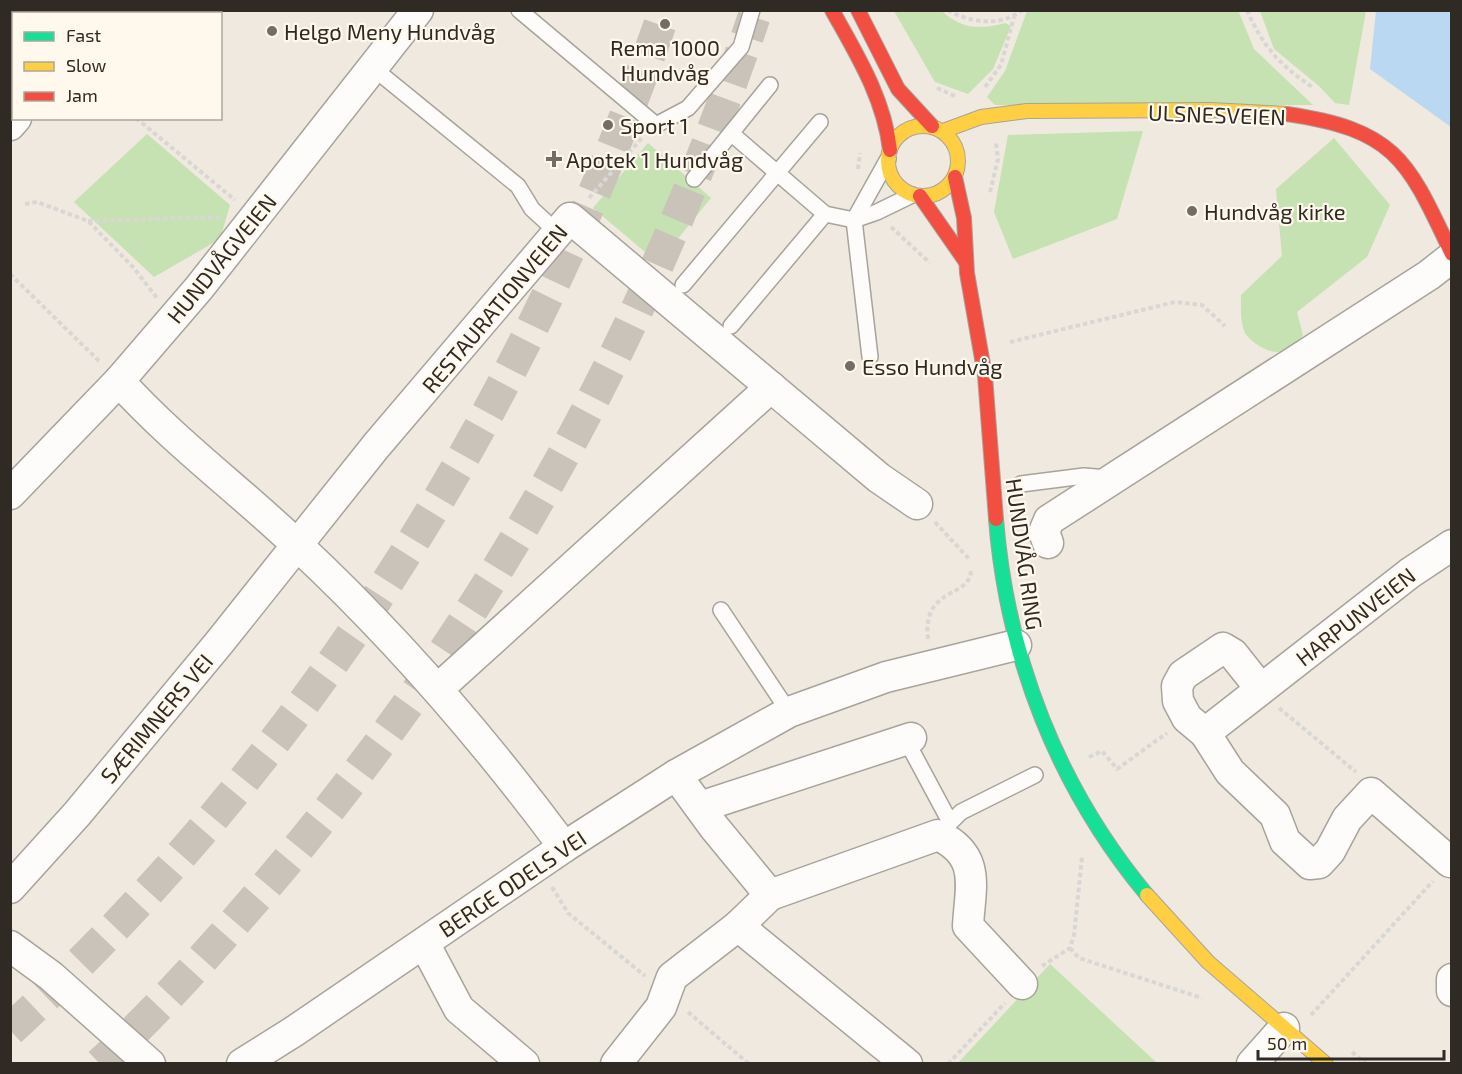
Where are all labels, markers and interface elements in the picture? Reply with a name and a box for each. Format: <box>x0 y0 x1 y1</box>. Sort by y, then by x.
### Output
legend <box>12 12 222 120</box>
marker: Rema 1000 Hundvåg <box>658 17 672 31</box>
place label: Helgø Meny Hundvåg <box>284 18 495 44</box>
text: Fast <box>66 24 101 46</box>
marker: Helgø Meny Hundvåg <box>265 24 279 38</box>
place label: Rema 1000 Hundvåg <box>610 34 720 85</box>
text: Slow <box>66 54 107 76</box>
text: Jam <box>66 84 98 106</box>
street label: ULSNESVEIEN <box>1148 99 1286 129</box>
place label: Sport 1 <box>620 112 688 138</box>
marker: Sport 1 <box>601 118 615 132</box>
place label: Apotek 1 Hundvåg <box>566 146 743 172</box>
marker: Apotek 1 Hundvåg <box>547 152 561 166</box>
street label: HUNDVÅGVEIEN <box>161 188 281 328</box>
place label: Hundvåg kirke <box>1204 198 1346 224</box>
marker: Hundvåg kirke <box>1185 204 1199 218</box>
street label: RESTAURATIONVEIEN <box>416 218 572 398</box>
place label: Esso Hundvåg <box>862 353 1003 379</box>
marker: Esso Hundvåg <box>843 359 857 373</box>
street label: HUNDVÅG RING <box>1001 476 1049 632</box>
street label: HARPUNVEIEN <box>1290 561 1420 671</box>
street label: SÆRIMNERS VEI <box>94 648 218 788</box>
street label: BERGE ODELS VEI <box>434 824 590 942</box>
scale bar <box>1258 1023 1444 1061</box>
text: 50 m <box>1267 1032 1307 1054</box>

